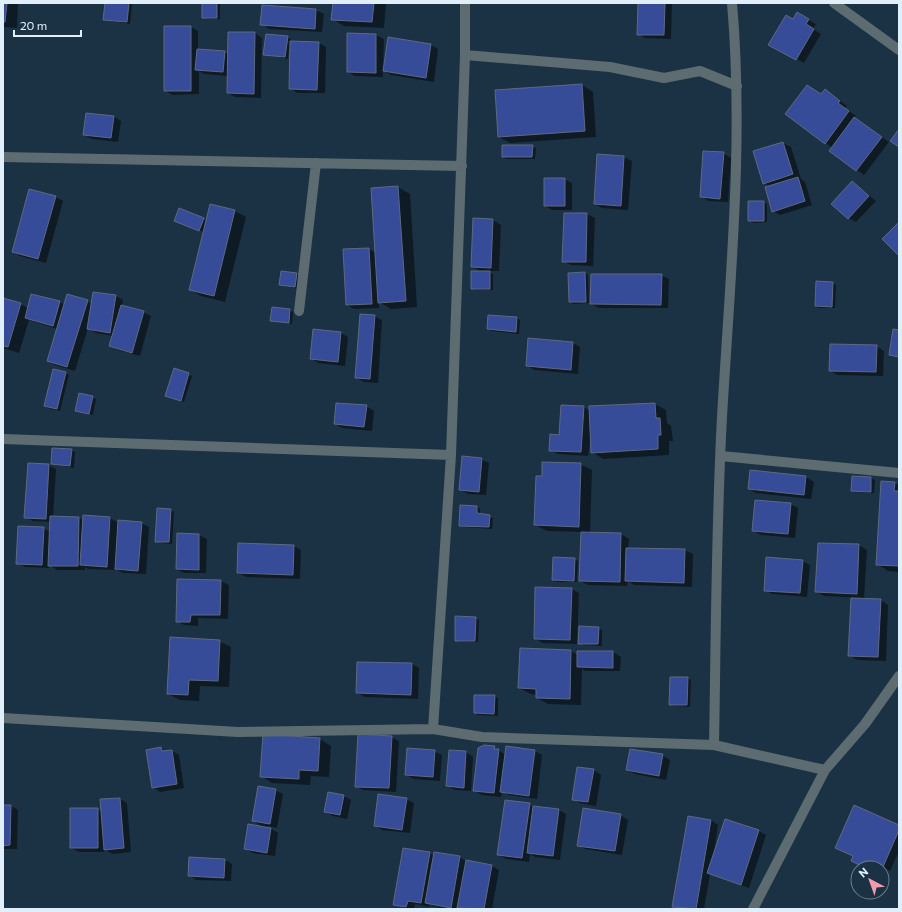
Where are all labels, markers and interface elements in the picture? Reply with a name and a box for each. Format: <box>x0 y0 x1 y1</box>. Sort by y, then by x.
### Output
scale bar <box>14 12 81 38</box>
text: 20 m <box>20 18 47 32</box>
north arrow <box>850 860 890 900</box>
text: N <box>856 864 870 880</box>

